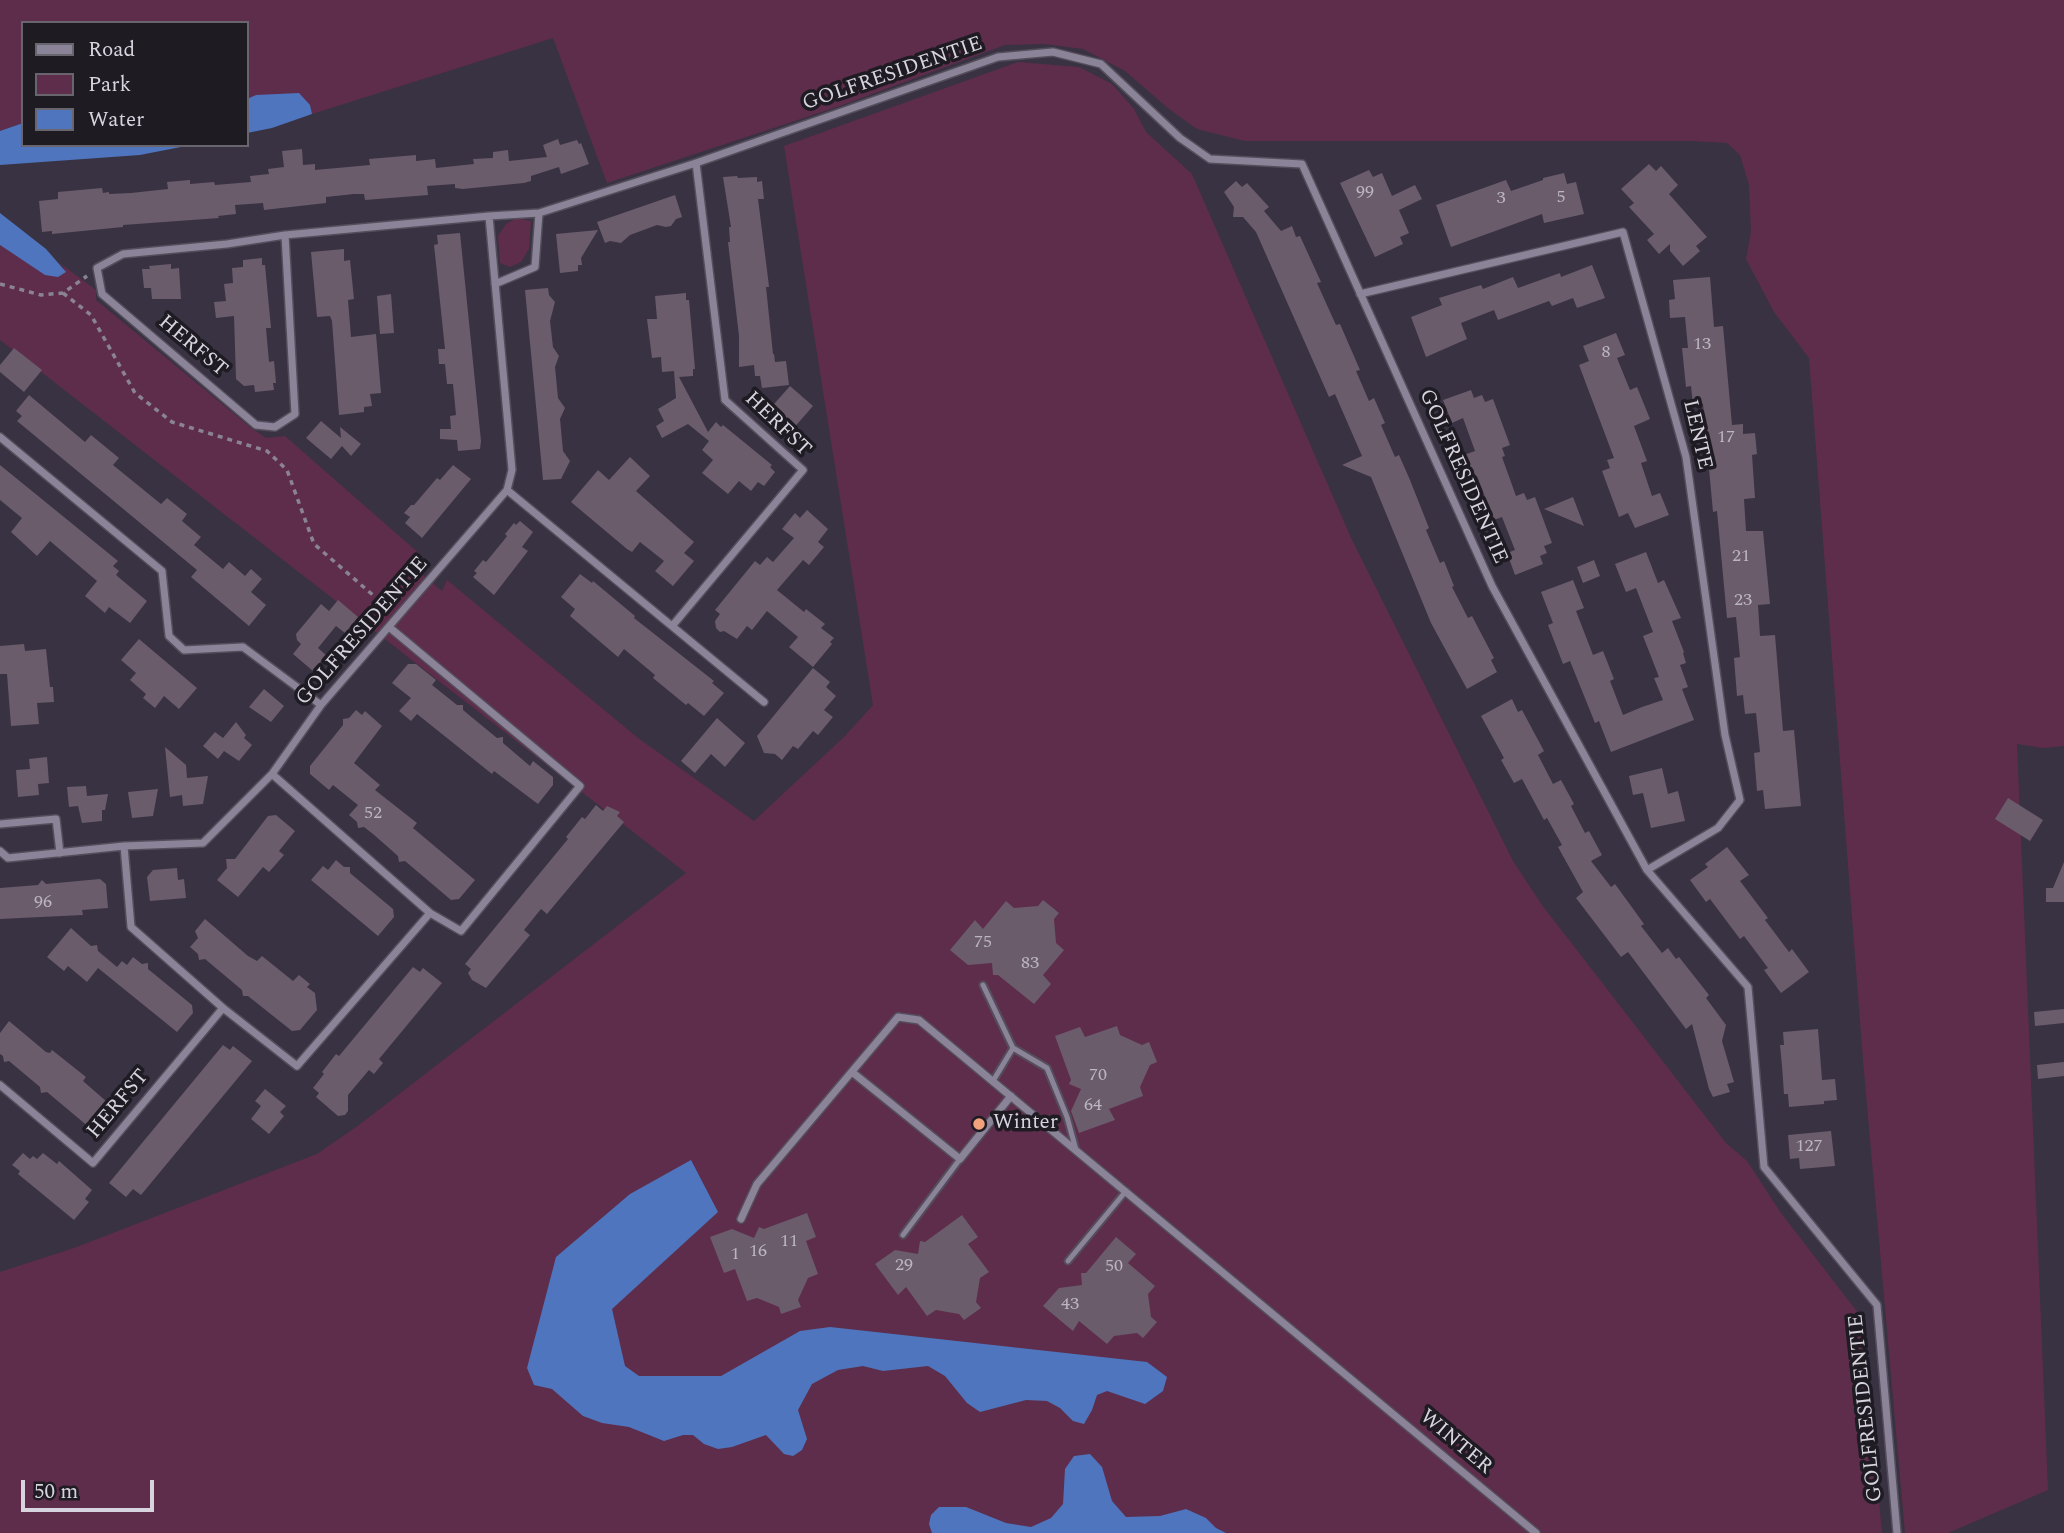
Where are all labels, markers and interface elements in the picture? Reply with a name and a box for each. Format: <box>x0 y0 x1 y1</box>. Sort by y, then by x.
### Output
legend <box>21 21 248 147</box>
street label: GOLFRESIDENTIE <box>800 32 986 118</box>
text: Road <box>88 34 135 66</box>
text: Park <box>88 69 131 101</box>
text: Water <box>88 104 144 136</box>
house number: 99 <box>1356 182 1374 204</box>
house number: 5 <box>1557 187 1565 209</box>
house number: 3 <box>1497 188 1505 210</box>
street label: HERFST <box>152 311 232 383</box>
house number: 13 <box>1693 334 1711 356</box>
house number: 8 <box>1602 342 1610 364</box>
street label: GOLFRESIDENTIE <box>1412 386 1512 568</box>
street label: HERFST <box>738 387 816 463</box>
street label: LENTE <box>1676 397 1716 473</box>
house number: 17 <box>1717 427 1735 449</box>
house number: 21 <box>1732 546 1750 568</box>
street label: GOLFRESIDENTIE <box>292 553 434 711</box>
house number: 23 <box>1734 590 1752 612</box>
house number: 52 <box>364 803 382 825</box>
house number: 96 <box>34 892 52 914</box>
house number: 75 <box>974 932 992 954</box>
house number: 83 <box>1021 953 1039 975</box>
street label: HERFST <box>83 1065 155 1145</box>
house number: 70 <box>1089 1065 1107 1087</box>
house number: 64 <box>1084 1095 1102 1117</box>
place label: Winter <box>993 1111 1058 1137</box>
marker: Winter <box>971 1116 987 1132</box>
house number: 127 <box>1796 1136 1822 1158</box>
house number: 11 <box>780 1231 798 1253</box>
house number: 16 <box>749 1241 767 1263</box>
house number: 1 <box>731 1244 739 1266</box>
house number: 29 <box>895 1255 913 1277</box>
house number: 50 <box>1105 1256 1123 1278</box>
house number: 43 <box>1061 1294 1079 1316</box>
street label: GOLFRESIDENTIE <box>1845 1313 1889 1503</box>
street label: WINTER <box>1413 1405 1497 1481</box>
scale bar <box>24 1466 158 1510</box>
text: 50 m <box>34 1476 78 1508</box>

